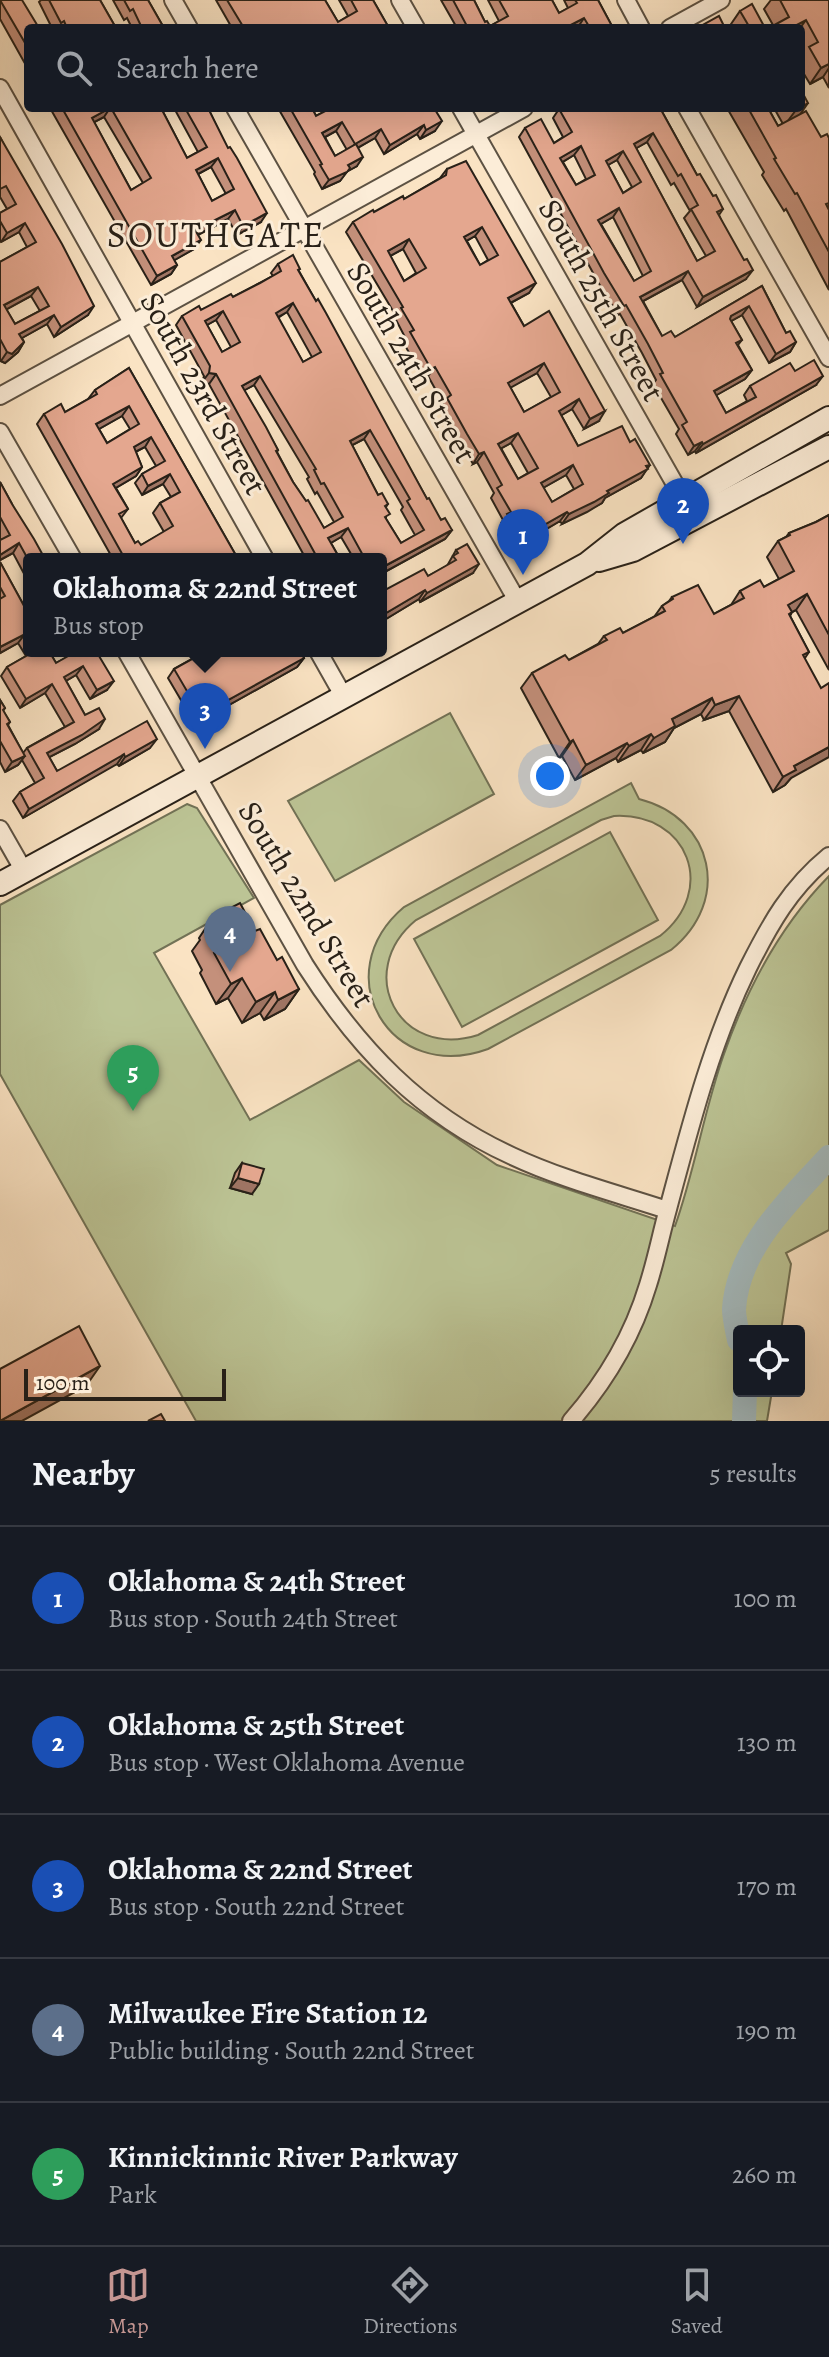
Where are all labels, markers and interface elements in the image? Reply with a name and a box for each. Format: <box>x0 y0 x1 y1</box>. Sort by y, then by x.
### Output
search box <box>24 24 805 112</box>
icon: search <box>52 46 96 90</box>
text: Search here <box>116 48 259 88</box>
street label: South 25th Street <box>528 191 676 409</box>
district label: SOUTHGATE <box>107 210 325 259</box>
street label: South 24th Street <box>336 253 488 471</box>
street label: South 23rd Street <box>130 283 278 503</box>
pin: 2 <box>657 478 709 544</box>
pin: 1 <box>497 509 549 575</box>
popup <box>23 553 387 657</box>
text: Oklahoma & 22nd Street <box>53 568 357 608</box>
text: Bus stop <box>53 608 144 643</box>
pin: 3 <box>179 683 231 749</box>
your location <box>530 756 570 796</box>
street label: South 22nd Street <box>228 793 386 1015</box>
pin: 4 <box>204 906 256 972</box>
pin: 5 <box>107 1045 159 1111</box>
map controls <box>733 1325 805 1397</box>
button: locate <box>733 1325 805 1397</box>
scale bar <box>24 1365 226 1401</box>
text: 100 m <box>36 1368 90 1398</box>
text: Nearby <box>32 1450 135 1497</box>
text: 5 results <box>709 1456 797 1491</box>
text: Oklahoma & 24th Street <box>108 1561 405 1601</box>
text: 1 <box>53 1581 63 1616</box>
text: 100 m <box>734 1581 797 1616</box>
text: Bus stop · South 24th Street <box>108 1601 398 1636</box>
text: Oklahoma & 25th Street <box>108 1705 404 1745</box>
text: 2 <box>52 1725 64 1760</box>
text: 130 m <box>737 1725 797 1760</box>
text: Bus stop · West Oklahoma Avenue <box>108 1745 465 1780</box>
text: Oklahoma & 22nd Street <box>108 1849 413 1889</box>
text: 3 <box>52 1869 64 1904</box>
text: 170 m <box>737 1869 797 1904</box>
text: Bus stop · South 22nd Street <box>108 1889 404 1924</box>
text: Milwaukee Fire Station 12 <box>108 1993 428 2033</box>
text: 4 <box>52 2013 64 2048</box>
text: 190 m <box>736 2013 797 2048</box>
text: Public building · South 22nd Street <box>108 2033 474 2068</box>
text: Kinnickinnic River Parkway <box>108 2137 458 2177</box>
text: 5 <box>52 2157 64 2192</box>
text: 260 m <box>732 2157 797 2192</box>
text: Park <box>108 2177 157 2212</box>
tab: Map <box>106 2263 150 2341</box>
tab: Directions <box>363 2263 458 2341</box>
tab: Saved <box>670 2263 723 2341</box>

